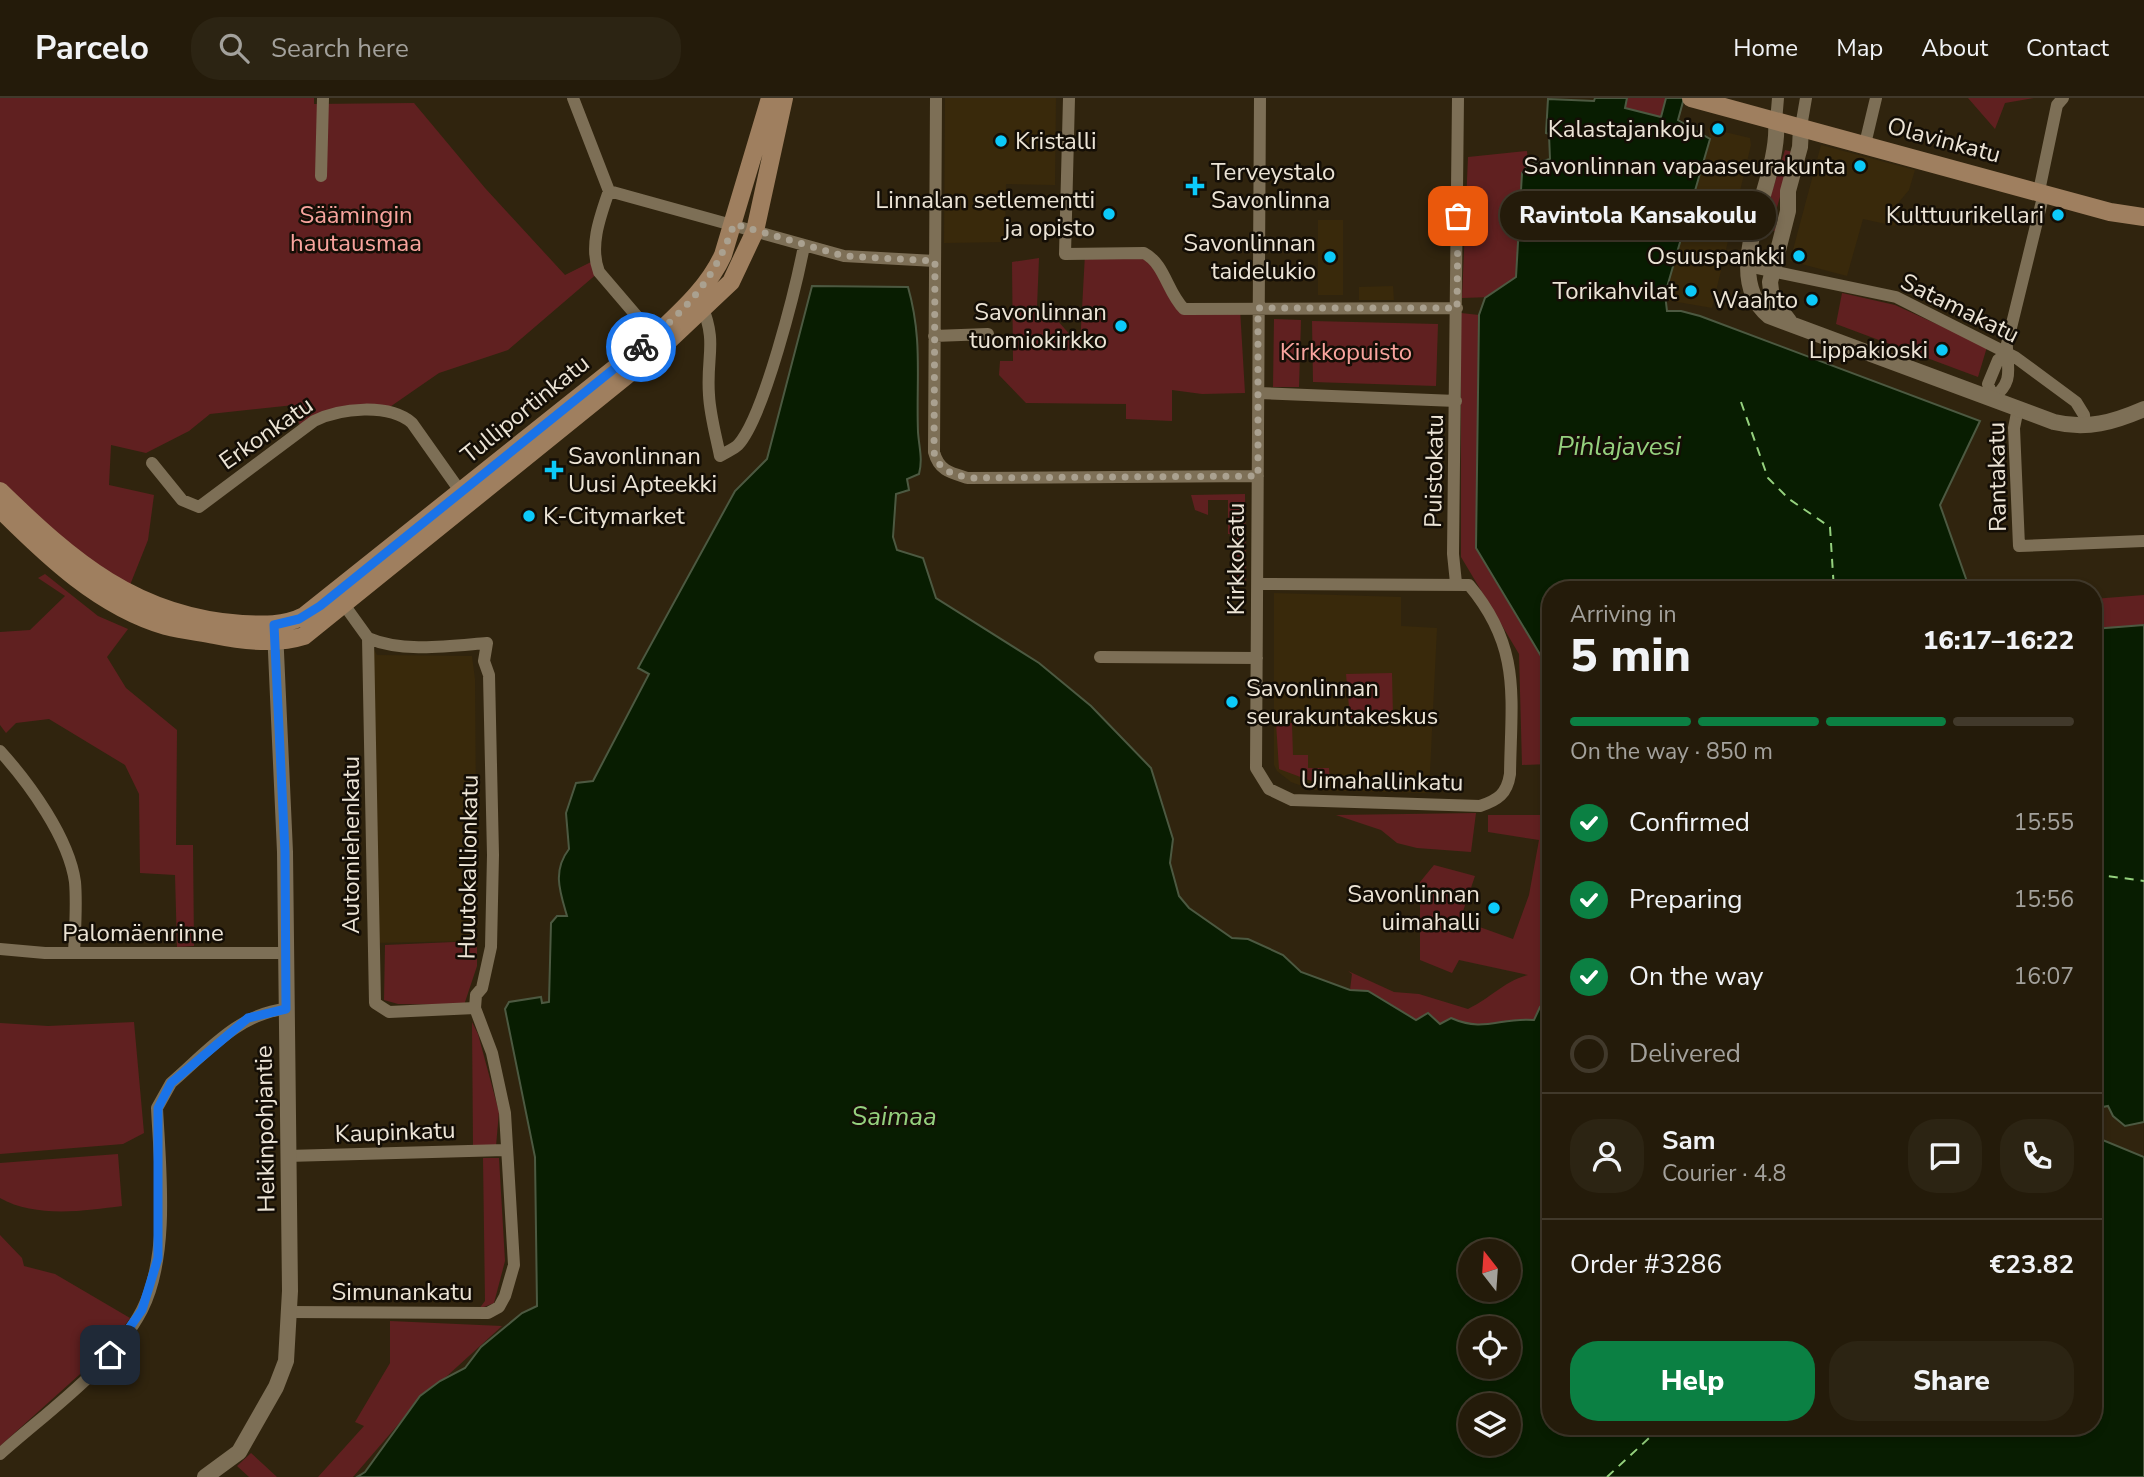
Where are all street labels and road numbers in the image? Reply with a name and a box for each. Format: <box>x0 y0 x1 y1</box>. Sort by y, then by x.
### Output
street label: Olavinkatu <box>1884 110 2004 170</box>
street label: Satamakatu <box>1895 265 2025 351</box>
street label: Tulliportinkatu <box>454 347 596 471</box>
street label: Erkonkatu <box>213 389 319 477</box>
street label: Puistokatu <box>1417 414 1451 528</box>
street label: Rantakatu <box>1980 422 2014 532</box>
street label: Kirkkokatu <box>1220 503 1252 615</box>
street label: Automiehenkatu <box>335 756 367 934</box>
street label: Uimahallinkatu <box>1300 764 1464 798</box>
street label: Huutokallionkatu <box>450 774 486 960</box>
street label: Palomäenrinne <box>62 917 224 949</box>
street label: Heikinpohjantie <box>248 1045 282 1213</box>
street label: Kaupinkatu <box>334 1114 456 1150</box>
street label: Simunankatu <box>332 1276 472 1308</box>

